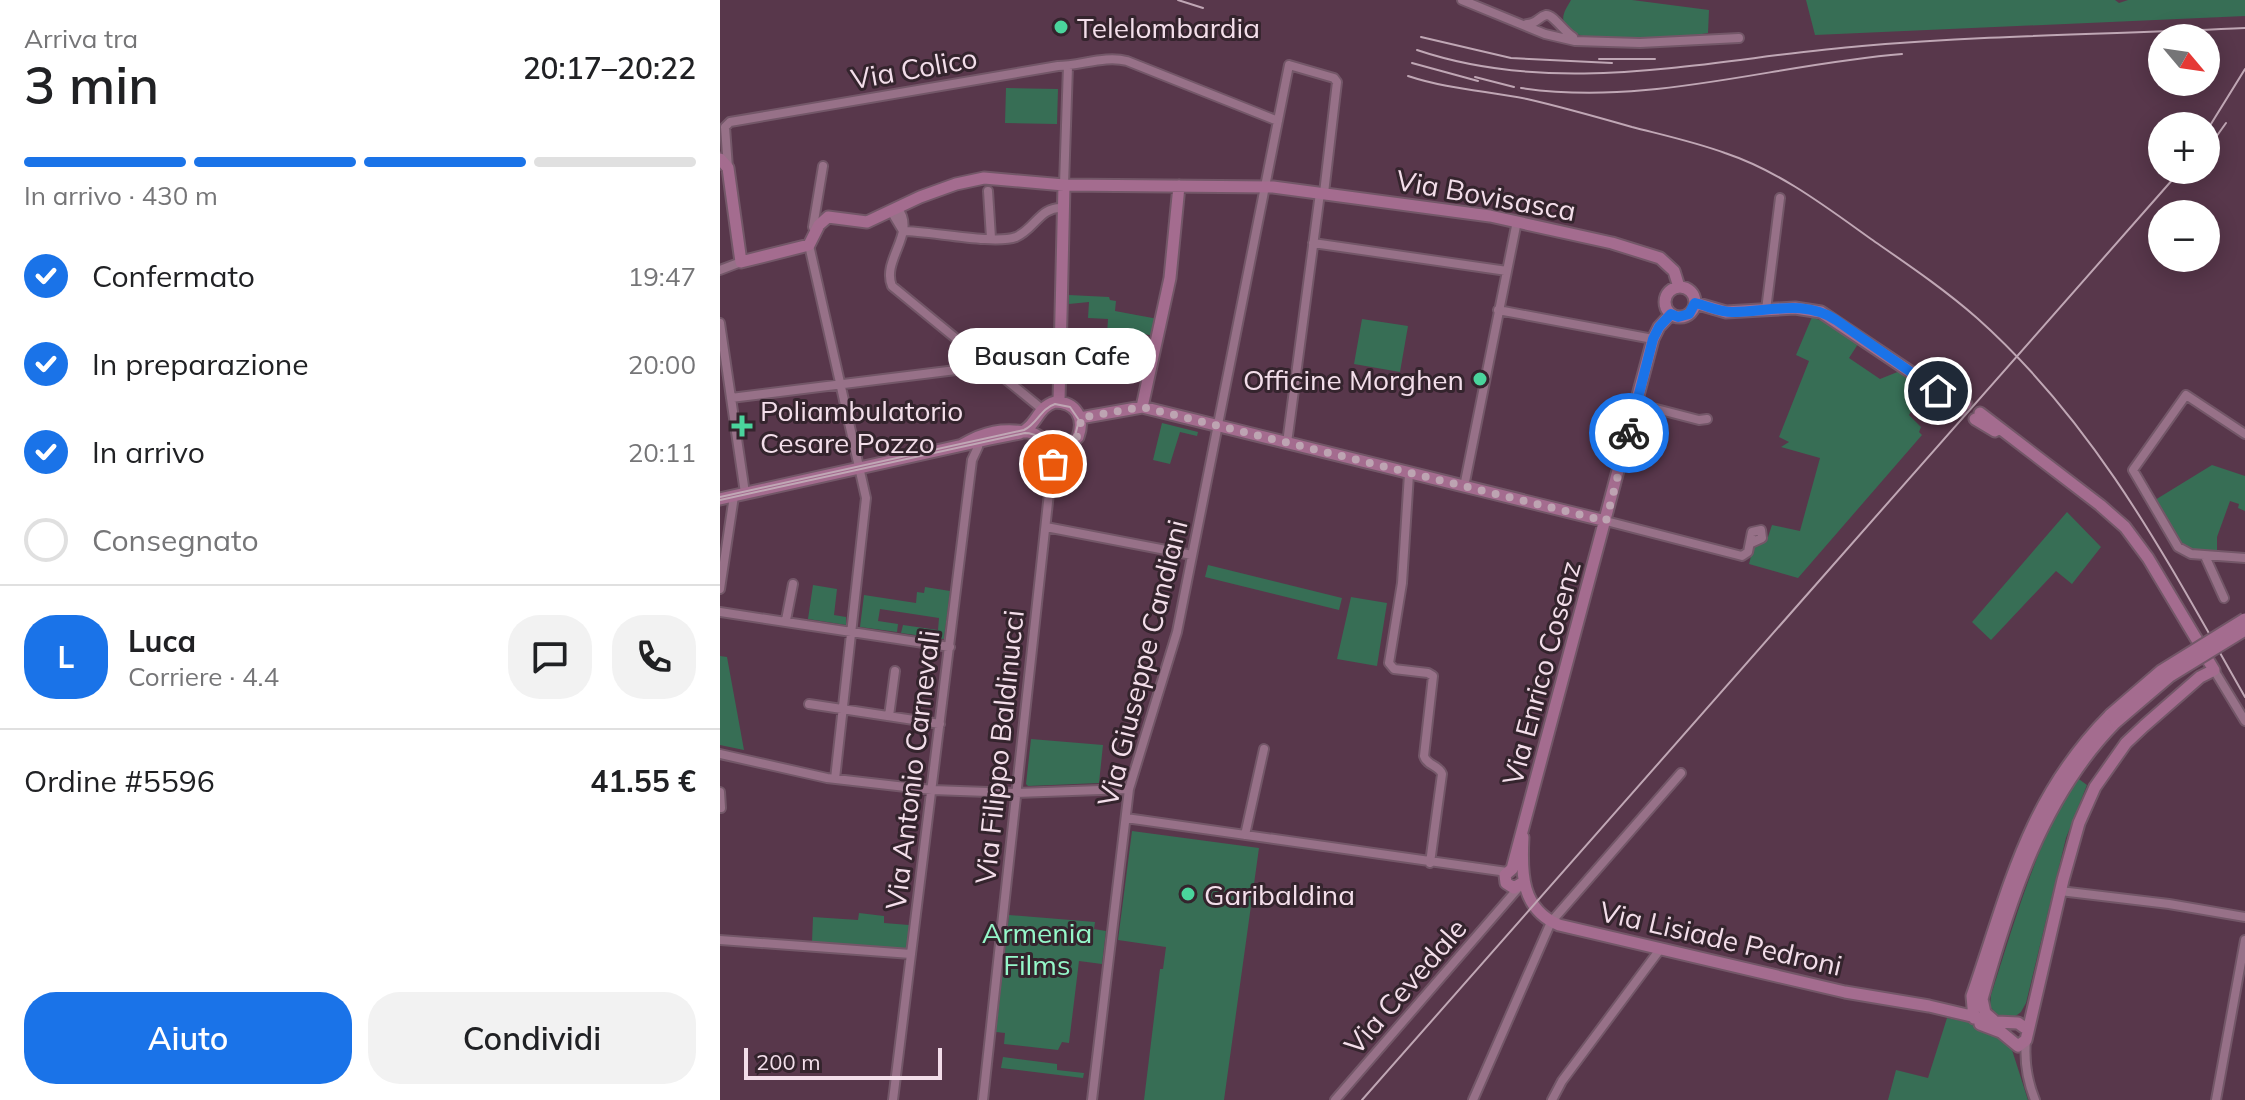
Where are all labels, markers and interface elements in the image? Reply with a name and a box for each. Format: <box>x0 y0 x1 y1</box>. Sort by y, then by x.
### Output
place label: Telelombardia <box>1077 10 1260 45</box>
marker: Telelombardia <box>1052 18 1070 36</box>
text: Arriva tra <box>24 22 138 55</box>
north arrow <box>2148 24 2220 96</box>
map controls <box>2148 24 2220 272</box>
street label: Via Colico <box>848 40 980 96</box>
text: 20:17–20:22 <box>523 49 696 87</box>
text: 3 min <box>24 52 159 117</box>
button: + <box>2148 112 2220 184</box>
street label: Via Bovisasca <box>1393 162 1579 228</box>
text: In arrivo · 430 m <box>24 179 218 212</box>
button: − <box>2148 200 2220 272</box>
icon: check <box>24 254 68 298</box>
text: Confermato <box>92 257 255 295</box>
text: 19:47 <box>628 260 696 293</box>
callout: Bausan Cafe <box>949 328 1157 384</box>
text: Bausan Cafe <box>974 339 1130 372</box>
icon: check <box>24 342 68 386</box>
text: In preparazione <box>92 345 309 383</box>
text: 20:00 <box>628 348 696 381</box>
pin <box>1904 357 1972 425</box>
place label: Officine Morghen <box>1243 362 1464 397</box>
icon: home <box>1916 369 1960 413</box>
marker: Officine Morghen <box>1471 370 1489 388</box>
place label: Poliambulatorio Cesare Pozzo <box>760 393 963 460</box>
courier <box>1589 393 1669 473</box>
icon: bike <box>1607 411 1651 455</box>
marker: Poliambulatorio Cesare Pozzo <box>731 415 753 437</box>
icon: check <box>24 430 68 474</box>
pin <box>1019 430 1087 498</box>
text: In arrivo <box>92 433 205 471</box>
text: 20:11 <box>628 436 696 469</box>
icon: bag <box>1031 442 1075 486</box>
street label: Via Giuseppe Candiani <box>1089 516 1195 810</box>
text: Consegnato <box>92 521 259 559</box>
street label: Via Enrico Cosenz <box>1494 557 1588 789</box>
street label: Via Filippo Baldinucci <box>967 608 1031 886</box>
button: chat <box>508 615 592 699</box>
button: phone <box>612 615 696 699</box>
text: Luca <box>128 622 196 660</box>
street label: Via Antonio Carnevali <box>877 628 947 912</box>
text: L <box>58 638 74 676</box>
text: Corriere · 4.4 <box>128 660 279 693</box>
text: Ordine #5596 <box>24 762 215 800</box>
text: 41.55 € <box>590 762 696 800</box>
place label: Garibaldina <box>1204 877 1355 912</box>
marker: Garibaldina <box>1179 885 1197 903</box>
street label: Via Lisiade Pedroni <box>1596 893 1846 983</box>
street label: Via Cevedale <box>1336 911 1474 1061</box>
park label: Armenia Films <box>982 915 1092 982</box>
button: Aiuto <box>24 992 352 1084</box>
button: Condividi <box>368 992 696 1084</box>
scale bar <box>744 1044 942 1080</box>
text: 200 m <box>756 1048 821 1076</box>

